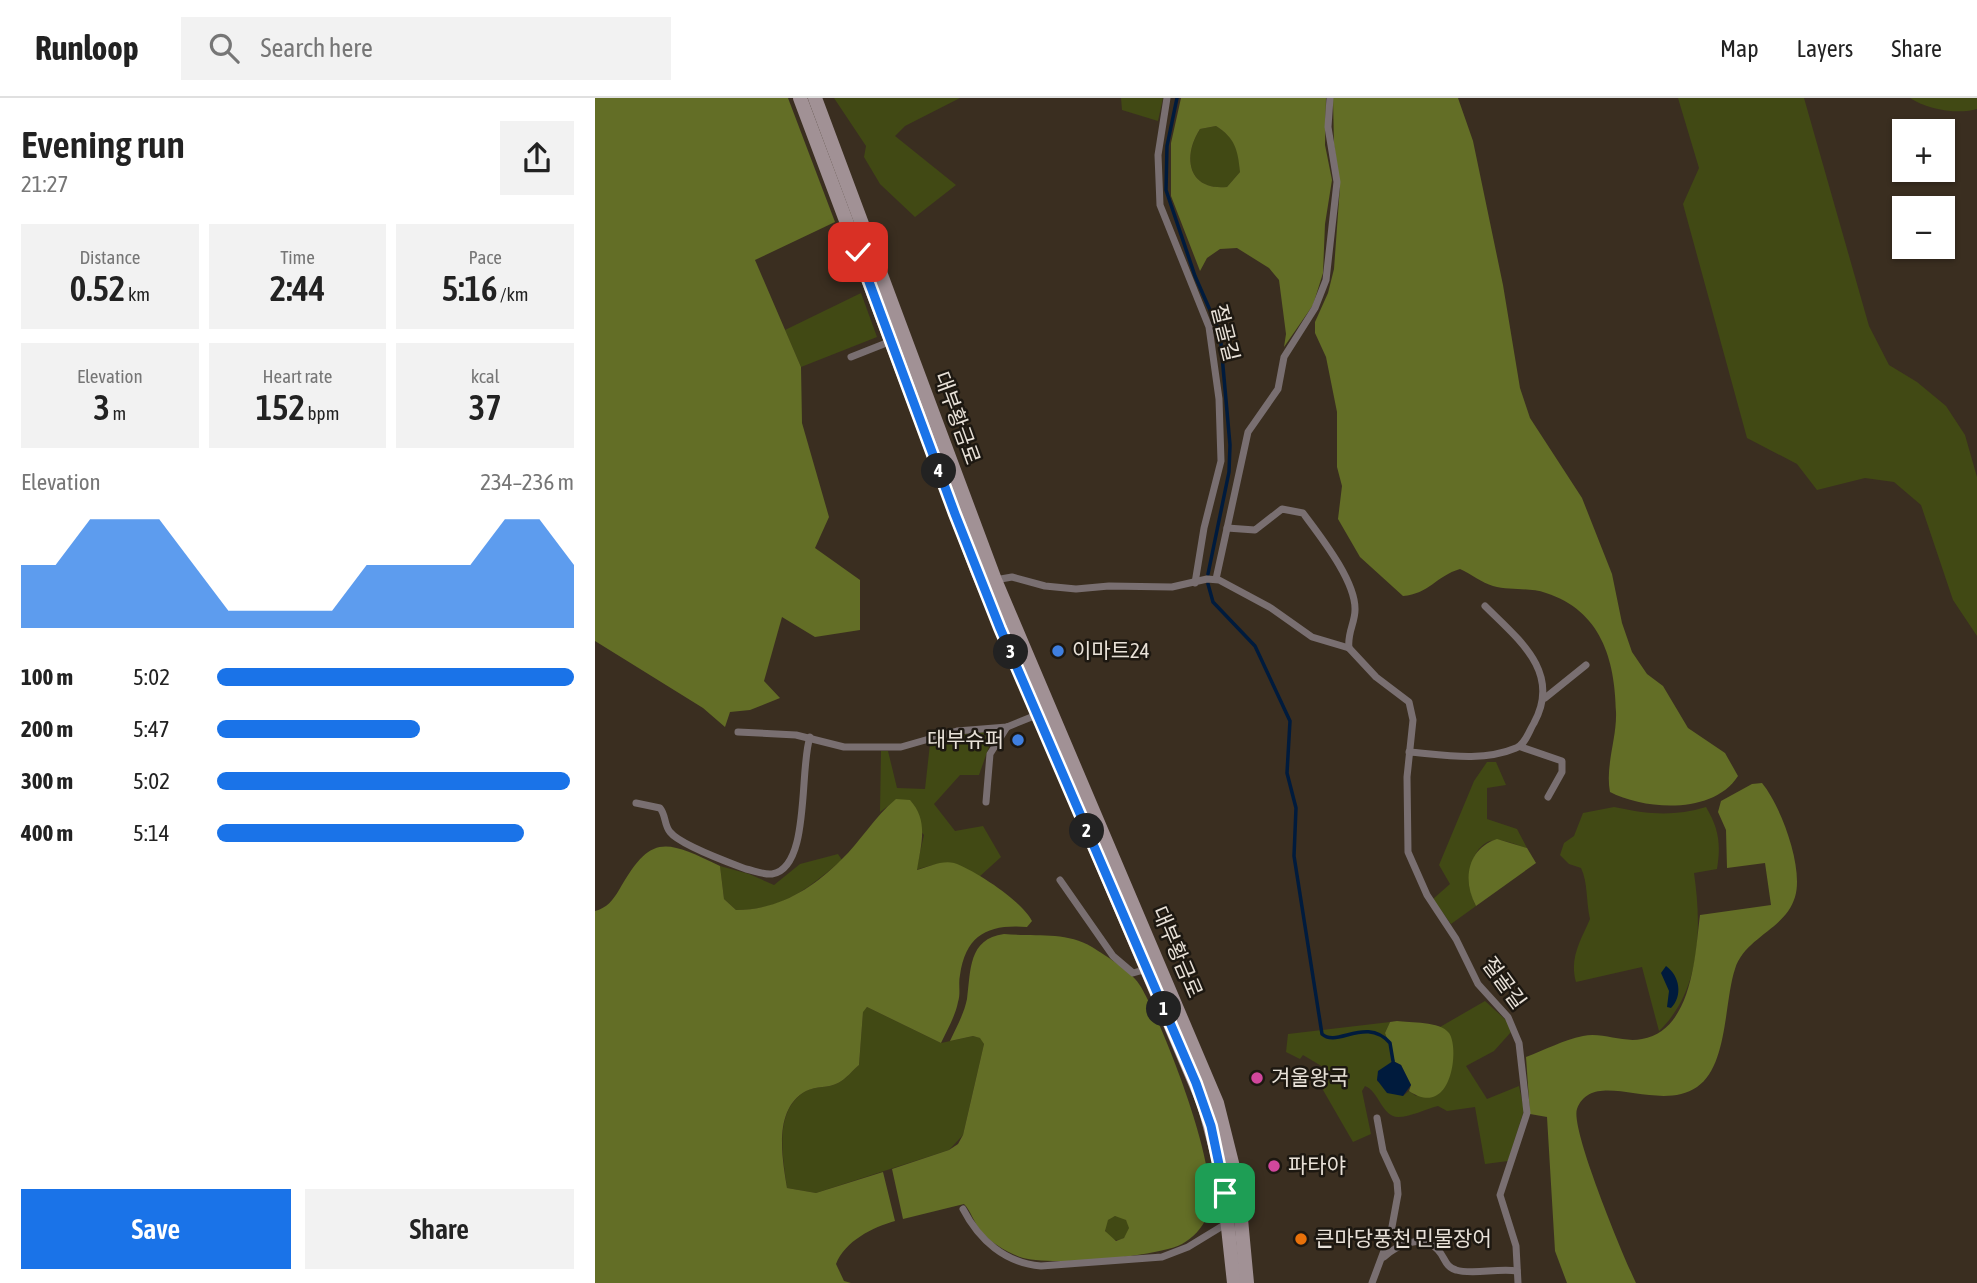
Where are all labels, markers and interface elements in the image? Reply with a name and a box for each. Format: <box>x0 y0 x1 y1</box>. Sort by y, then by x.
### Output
search box <box>181 17 671 80</box>
text: Runloop <box>35 29 139 67</box>
icon: search <box>205 29 243 67</box>
text: Search here <box>261 33 373 63</box>
text: Map <box>1720 35 1759 62</box>
text: Layers <box>1797 35 1853 62</box>
text: Share <box>1891 35 1942 62</box>
map controls <box>1892 119 1955 259</box>
button: + <box>1892 119 1955 182</box>
button: share <box>500 121 574 195</box>
text: Evening run <box>21 123 185 166</box>
text: 21:27 <box>21 171 68 197</box>
button: − <box>1892 196 1955 259</box>
pin <box>828 222 888 282</box>
icon: check <box>839 233 877 271</box>
text: Distance <box>79 246 140 268</box>
text: Time <box>280 246 315 268</box>
text: Pace <box>468 246 502 268</box>
text: 0.52 <box>70 268 125 308</box>
text: 2:44 <box>270 268 325 308</box>
text: 5:16 <box>442 268 497 308</box>
text: km <box>125 283 150 305</box>
text: /km <box>497 283 529 305</box>
street label: 절골길 <box>1207 302 1245 364</box>
text: Elevation <box>77 365 143 387</box>
text: Heart rate <box>263 365 332 387</box>
text: kcal <box>471 365 500 387</box>
street label: 대부황금로 <box>930 368 986 467</box>
text: 3 <box>93 387 110 427</box>
text: 152 <box>256 387 305 427</box>
text: 37 <box>469 387 502 427</box>
text: m <box>110 402 126 424</box>
text: bpm <box>305 402 339 424</box>
pin: 4 <box>921 454 957 488</box>
text: 4 <box>934 459 943 481</box>
text: Elevation <box>21 469 101 495</box>
text: 234–236 m <box>480 469 574 495</box>
pin: 3 <box>993 634 1029 670</box>
place label: 이마트24 <box>1072 638 1150 662</box>
text: 3 <box>1006 640 1015 662</box>
marker: 이마트24 <box>1050 643 1066 659</box>
text: 100 m <box>21 664 73 690</box>
text: 5:02 <box>133 664 170 690</box>
text: 200 m <box>21 716 73 742</box>
text: 5:47 <box>133 716 170 742</box>
place label: 대부슈퍼 <box>927 727 1004 751</box>
marker: 대부슈퍼 <box>1010 732 1026 748</box>
text: 300 m <box>21 768 73 794</box>
text: 5:02 <box>133 768 170 794</box>
pin: 2 <box>1070 814 1105 848</box>
text: 2 <box>1082 819 1091 841</box>
text: 400 m <box>21 820 73 846</box>
text: 5:14 <box>133 820 170 846</box>
street label: 대부황금로 <box>1148 902 1208 1001</box>
street label: 절골길 <box>1478 952 1532 1013</box>
pin: 1 <box>1147 992 1181 1026</box>
text: 1 <box>1159 997 1168 1019</box>
place label: 겨울왕국 <box>1271 1065 1348 1089</box>
marker: 겨울왕국 <box>1249 1070 1265 1086</box>
place label: 파타야 <box>1288 1153 1346 1177</box>
marker: 파타야 <box>1266 1158 1282 1174</box>
pin <box>1195 1163 1255 1223</box>
icon: arrive <box>1206 1174 1244 1212</box>
button: Save <box>21 1189 291 1269</box>
button: Share <box>305 1189 574 1269</box>
place label: 큰마당풍천 민물장어 <box>1315 1226 1492 1250</box>
marker: 큰마당풍천 민물장어 <box>1293 1231 1309 1247</box>

